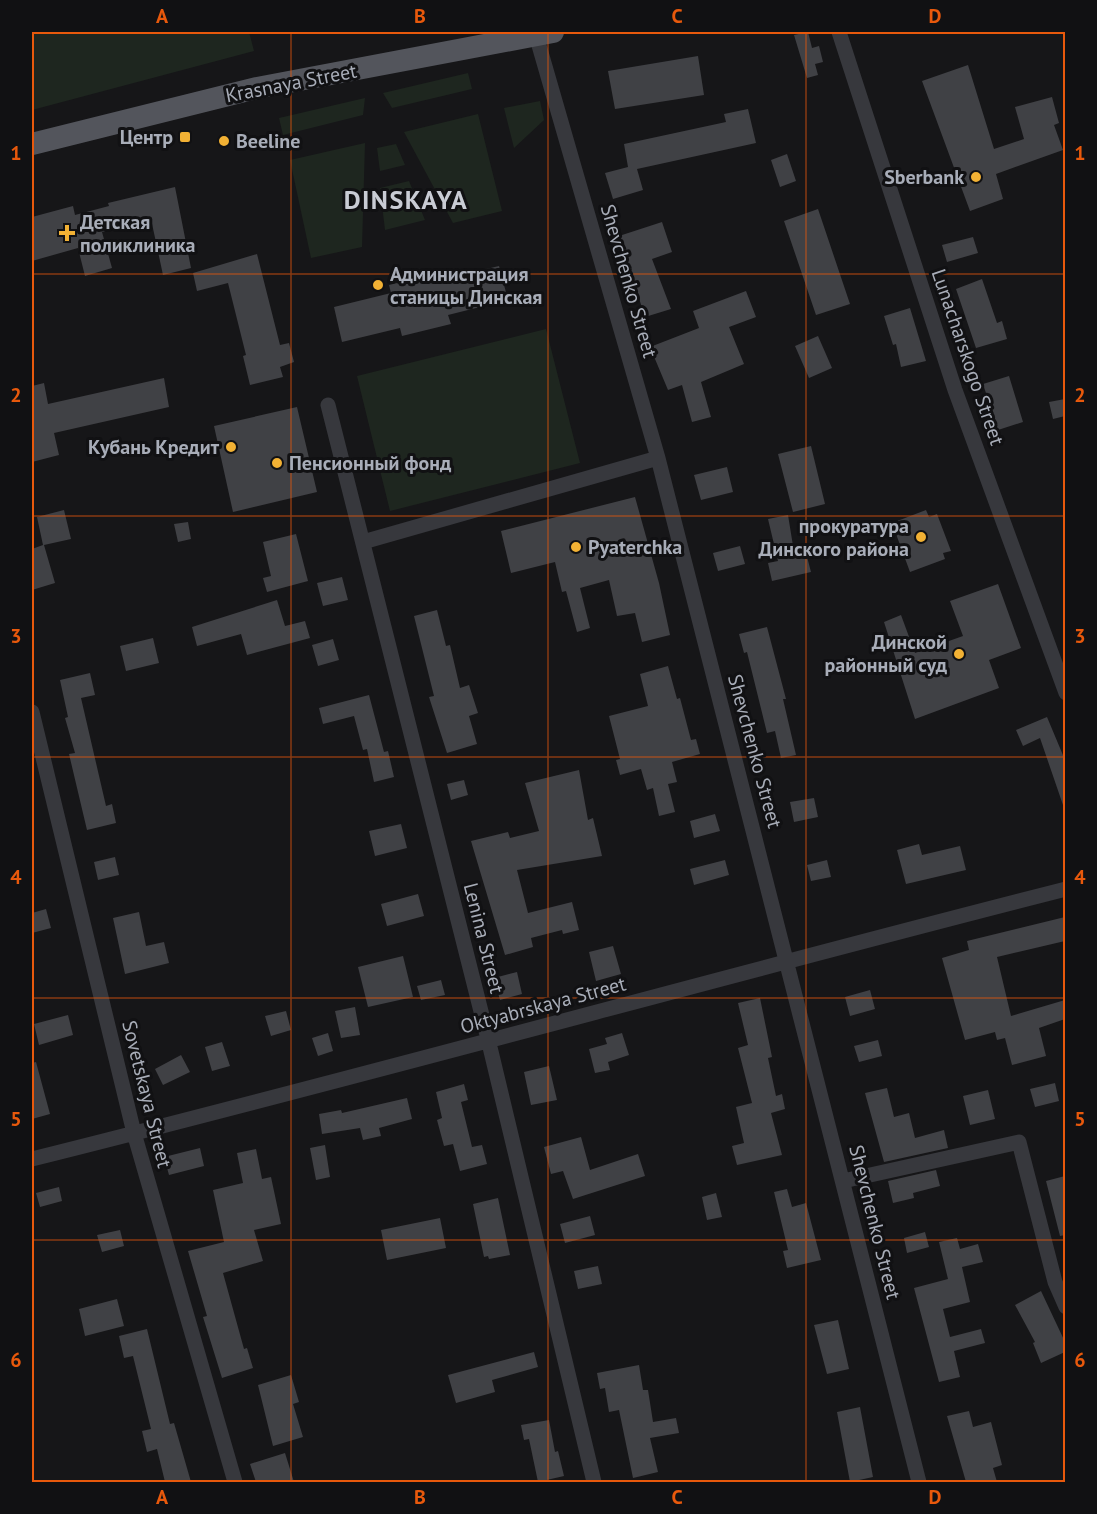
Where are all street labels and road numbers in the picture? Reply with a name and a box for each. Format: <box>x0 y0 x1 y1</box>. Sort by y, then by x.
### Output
street label: Krasnaya Street <box>223 57 359 108</box>
street label: Shevchenko Street <box>595 201 663 361</box>
street label: Lunacharskogo Street <box>926 265 1010 449</box>
street label: Shevchenko Street <box>722 671 788 831</box>
street label: Lenina Street <box>458 880 510 996</box>
street label: Oktyabrskaya Street <box>457 970 629 1040</box>
street label: Sovetskaya Street <box>116 1018 178 1171</box>
street label: Shevchenko Street <box>843 1142 907 1302</box>

